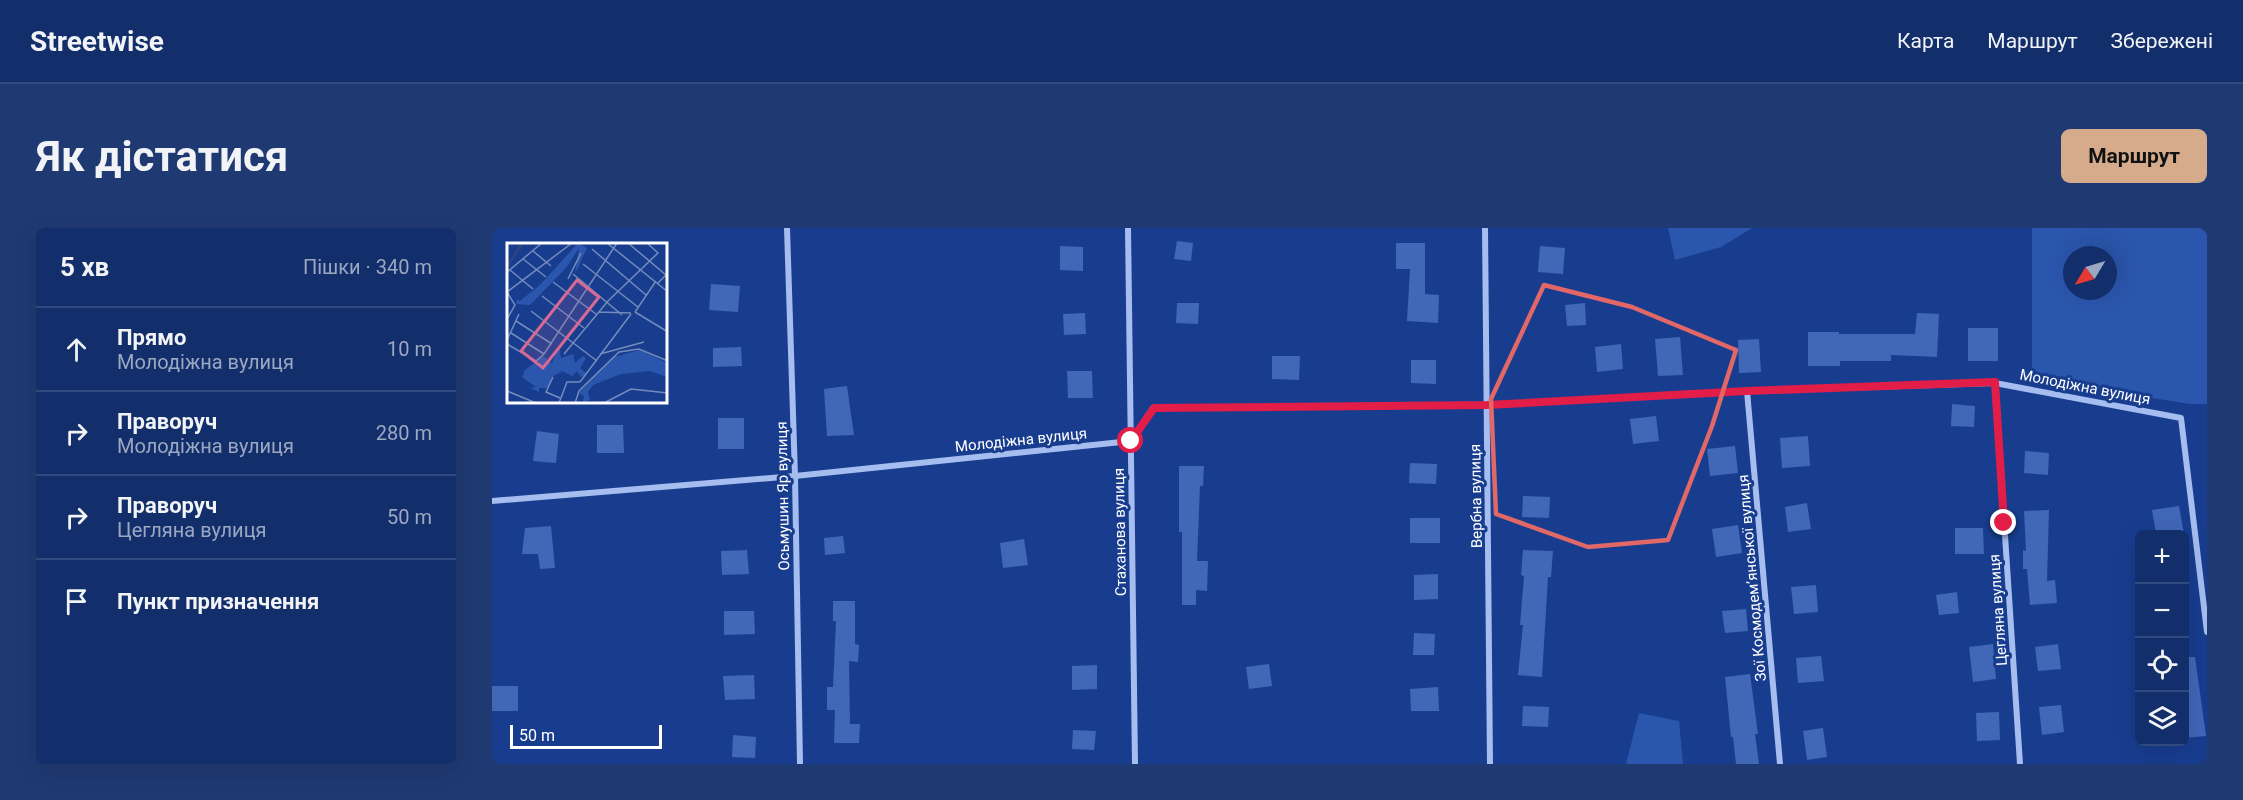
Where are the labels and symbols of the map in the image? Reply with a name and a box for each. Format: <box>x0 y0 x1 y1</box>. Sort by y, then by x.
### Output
inset map <box>507 243 668 404</box>
north arrow <box>2063 246 2117 300</box>
street label: Молодіжна вулиця <box>2018 365 2152 409</box>
street label: Осьмушин Яр вулиця <box>773 421 793 571</box>
street label: Молодіжна вулиця <box>954 424 1088 456</box>
route start <box>1117 427 1143 453</box>
street label: Вербна вулиця <box>1466 444 1486 548</box>
street label: Стаханова вулиця <box>1110 468 1130 596</box>
street label: Зої Космодем’янської вулиця <box>1734 474 1770 682</box>
route end <box>1990 509 2016 535</box>
street label: Цегляна вулиця <box>1985 553 2011 667</box>
scale bar <box>510 722 662 750</box>

